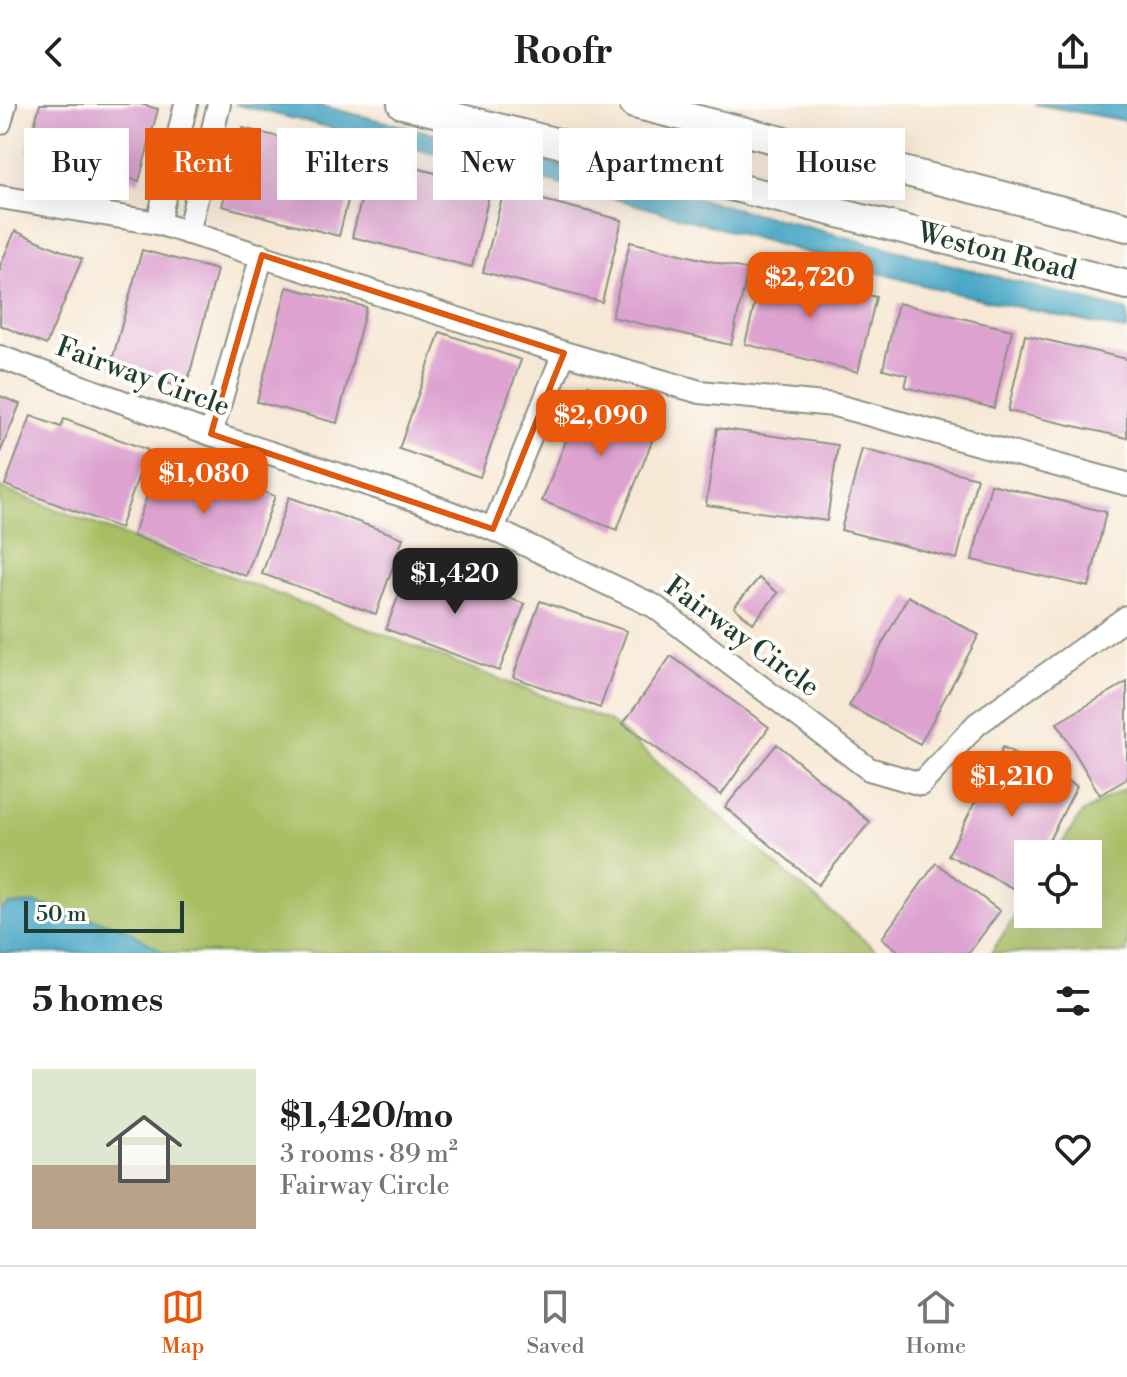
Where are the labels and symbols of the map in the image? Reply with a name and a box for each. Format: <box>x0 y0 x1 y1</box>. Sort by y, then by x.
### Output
street label: Weston Road <box>913 215 1080 289</box>
pin: $2,720 <box>745 252 875 320</box>
street label: Fairway Circle <box>51 329 235 425</box>
pin: $2,090 <box>536 390 666 458</box>
pin: $1,080 <box>139 448 269 516</box>
pin: $1,420 <box>390 548 520 616</box>
street label: Fairway Circle <box>658 569 826 705</box>
pin: $1,210 <box>947 751 1077 819</box>
scale bar <box>24 897 184 933</box>

